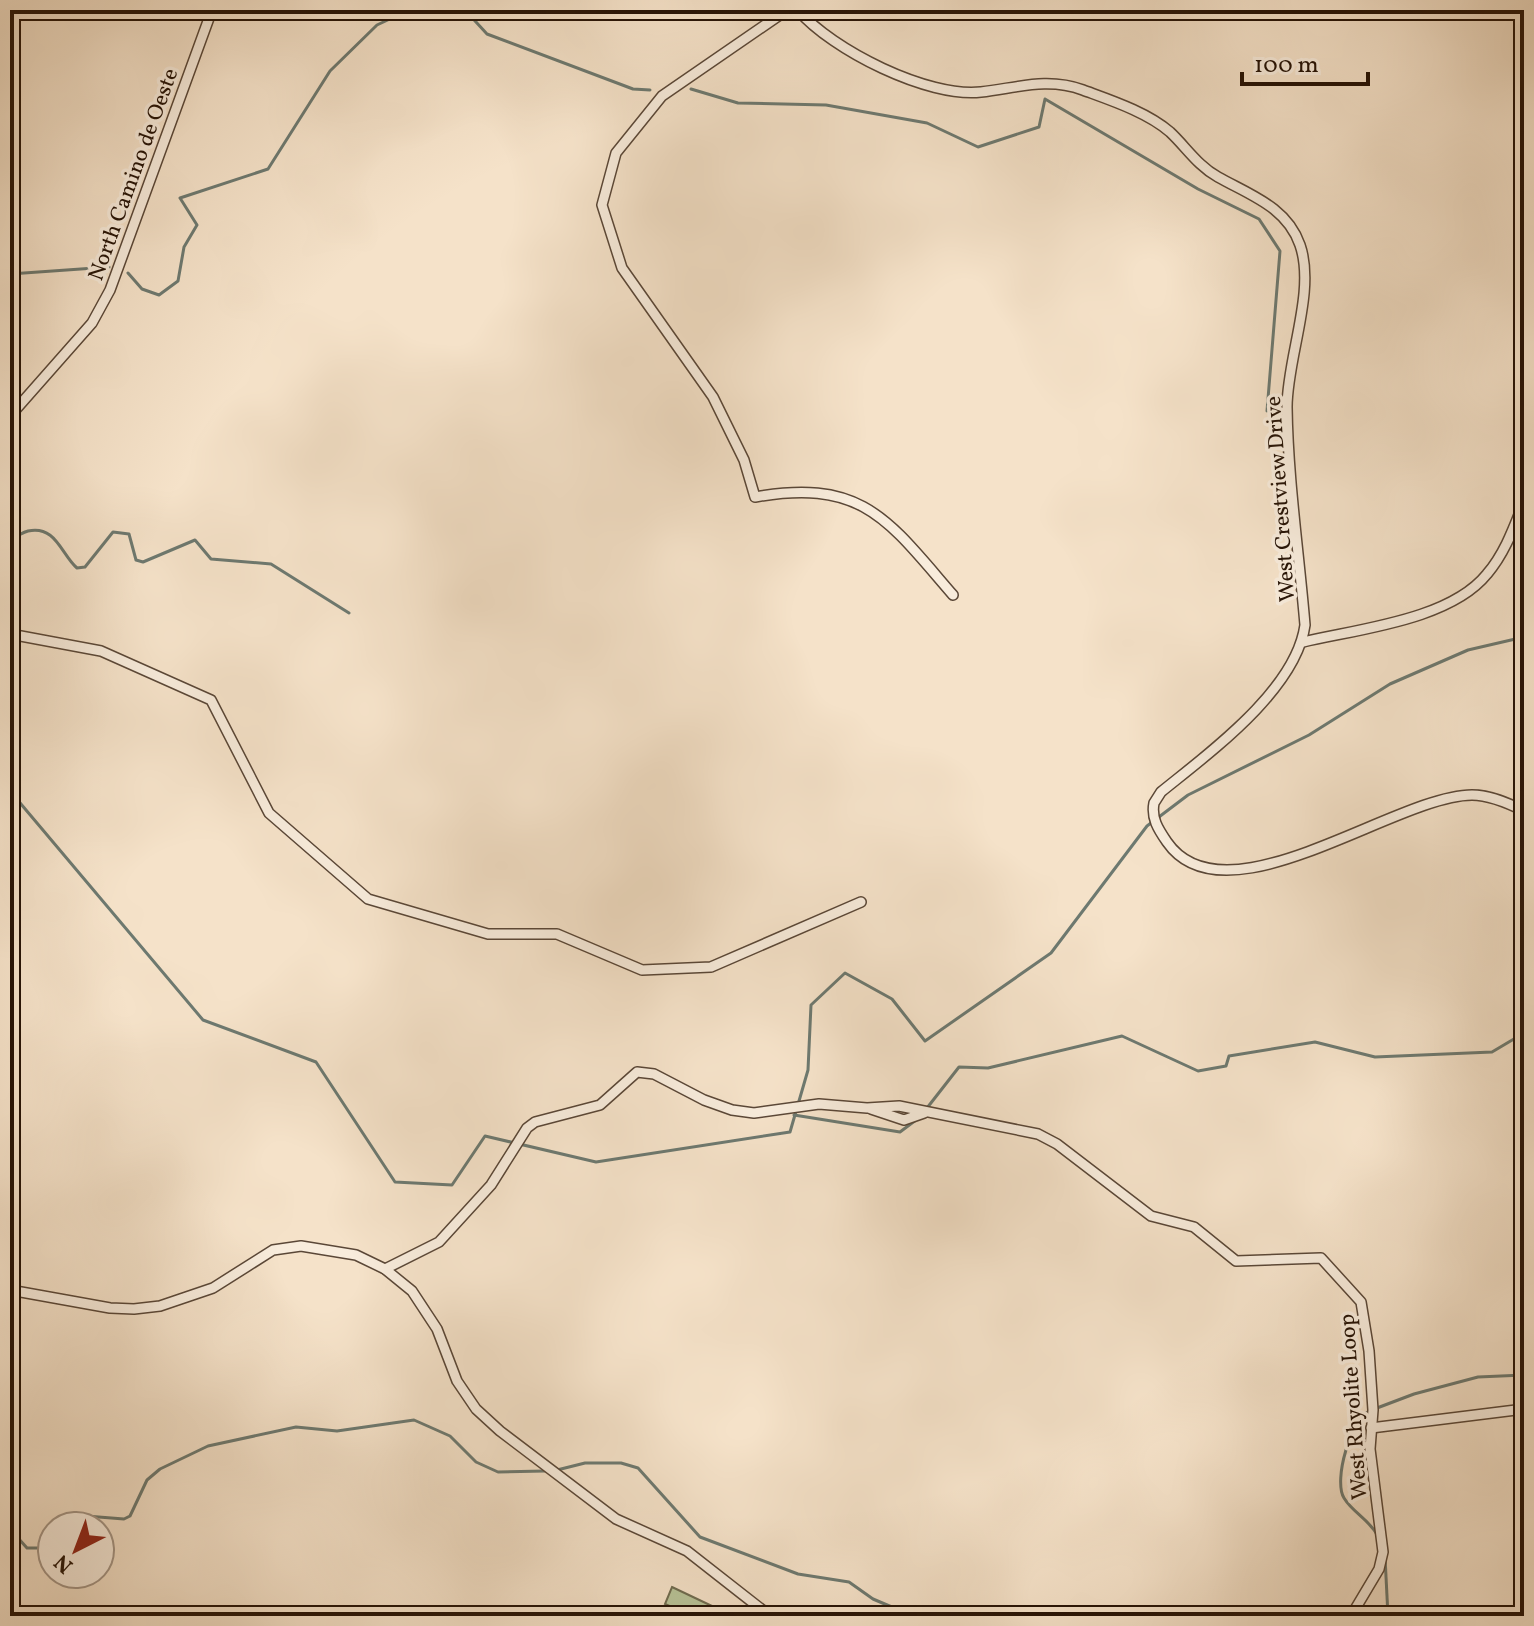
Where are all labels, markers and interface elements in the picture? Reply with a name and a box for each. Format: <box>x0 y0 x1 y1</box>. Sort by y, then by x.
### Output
scale bar <box>1242 36 1368 86</box>
text: 100 m <box>1254 49 1319 83</box>
street label: North Camino de Oeste <box>81 64 187 286</box>
street label: West Crestview Drive <box>1259 395 1304 603</box>
street label: West Rhyolite Loop <box>1333 1313 1376 1501</box>
north arrow <box>36 1510 116 1590</box>
text: N <box>48 1546 81 1580</box>

